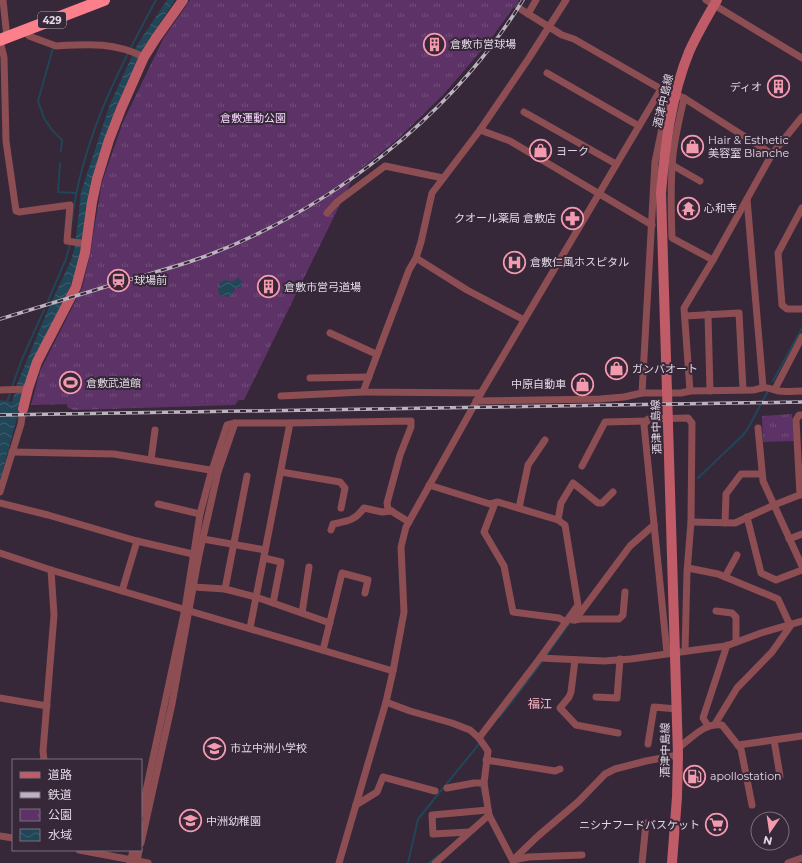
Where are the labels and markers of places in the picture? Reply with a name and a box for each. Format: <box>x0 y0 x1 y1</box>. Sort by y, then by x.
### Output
building icon: 倉敷市営球場 <box>421 31 447 57</box>
place label: 倉敷市営球場 <box>450 37 516 51</box>
building icon: ディオ <box>765 74 791 100</box>
place label: ディオ <box>730 80 762 94</box>
shop icon: Hair & Esthetic 美容室 Blanche <box>679 133 705 159</box>
place label: Hair & Esthetic 美容室 Blanche <box>708 133 790 160</box>
shop icon: ヨーク <box>528 138 554 164</box>
place label: ヨーク <box>556 144 589 158</box>
temple icon: 心和寺 <box>675 195 701 221</box>
place label: 心和寺 <box>704 201 737 215</box>
pharmacy icon: クオール薬局 倉敷店 <box>559 205 585 231</box>
place label: クオール薬局 倉敷店 <box>454 211 556 225</box>
hospital icon: 倉敷仁風ホスピタル <box>502 249 528 275</box>
place label: 倉敷仁風ホスピタル <box>530 255 629 269</box>
station icon: 球場前 <box>105 267 131 293</box>
place label: 球場前 <box>134 273 167 287</box>
building icon: 倉敷市営弓道場 <box>256 274 282 300</box>
place label: 倉敷市営弓道場 <box>284 280 361 294</box>
shop icon: ガンバオート <box>603 356 629 382</box>
place label: ガンバオート <box>632 362 698 376</box>
sports icon: 倉敷武道館 <box>58 370 84 396</box>
shop icon: 中原自動車 <box>569 371 595 397</box>
place label: 倉敷武道館 <box>86 376 141 390</box>
place label: 中原自動車 <box>511 377 566 391</box>
school or university icon: 市立中洲小学校 <box>201 735 227 761</box>
place label: 市立中洲小学校 <box>230 741 307 755</box>
fuel station icon: apollostation <box>682 763 708 789</box>
place label: apollostation <box>710 769 782 783</box>
school or university icon: 中洲幼稚園 <box>178 808 204 834</box>
supermarket icon: ニシナフードバスケット <box>703 812 729 838</box>
place label: 中洲幼稚園 <box>206 814 261 828</box>
place label: ニシナフードバスケット <box>579 818 700 832</box>

